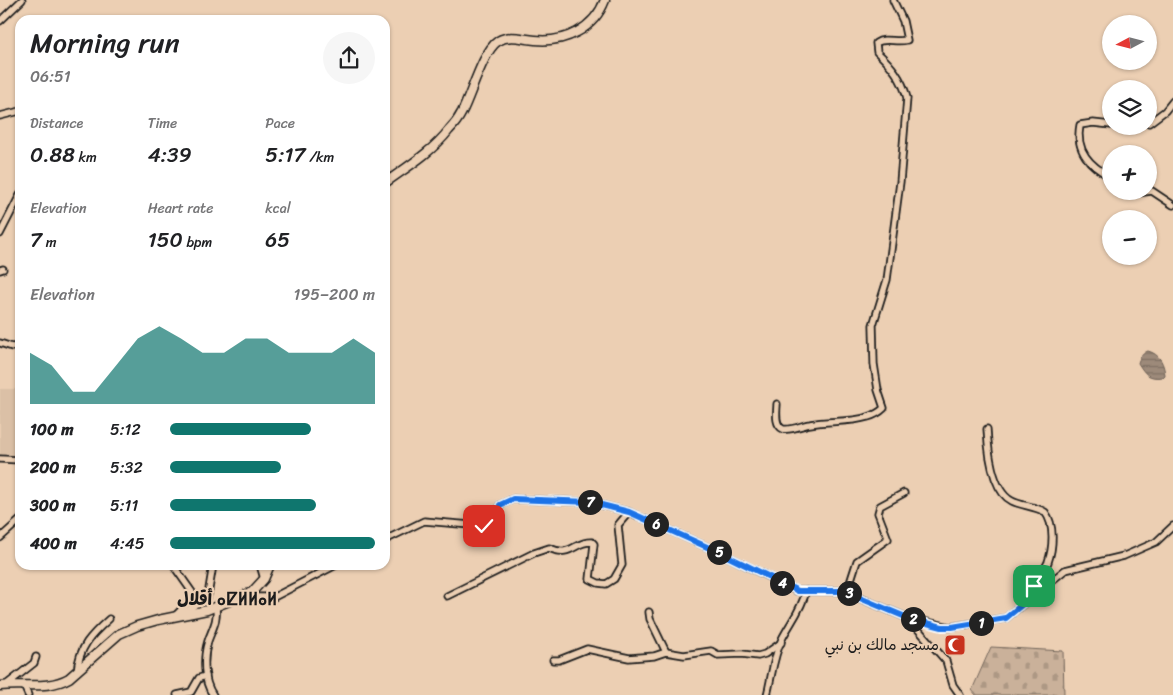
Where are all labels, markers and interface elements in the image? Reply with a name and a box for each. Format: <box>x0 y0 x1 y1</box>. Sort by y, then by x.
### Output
north arrow <box>1102 15 1158 70</box>
map controls <box>1102 15 1157 265</box>
text: Morning run <box>30 18 180 67</box>
button: share <box>323 32 375 84</box>
text: 06:51 <box>30 62 71 91</box>
button: layers <box>1102 80 1157 135</box>
text: Distance <box>30 111 83 136</box>
text: Time <box>148 111 177 136</box>
text: Pace <box>265 111 295 136</box>
text: 0.88 <box>30 136 75 174</box>
text: 4:39 <box>148 136 192 174</box>
text: 5:17 <box>265 136 306 174</box>
text: km <box>75 145 97 170</box>
text: /km <box>306 145 334 170</box>
button: + <box>1102 145 1157 200</box>
text: Elevation <box>30 196 87 221</box>
text: Heart rate <box>148 196 213 221</box>
text: kcal <box>265 196 291 221</box>
button: − <box>1102 210 1157 265</box>
text: 7 <box>30 221 42 259</box>
text: 150 <box>148 221 183 259</box>
text: 65 <box>265 221 290 259</box>
text: m <box>42 230 56 255</box>
text: bpm <box>183 230 212 255</box>
text: Elevation <box>30 280 95 309</box>
text: 195–200 m <box>294 280 375 309</box>
text: 100 m <box>30 415 74 444</box>
text: 5:12 <box>110 415 141 444</box>
text: 200 m <box>30 453 76 482</box>
text: 5:32 <box>110 453 143 482</box>
pin: 7 <box>578 490 602 514</box>
text: 7 <box>587 490 595 515</box>
text: 300 m <box>30 491 75 520</box>
text: 5:11 <box>110 491 138 520</box>
pin <box>463 505 505 547</box>
icon: check <box>470 512 498 540</box>
pin: 6 <box>644 512 668 536</box>
text: 6 <box>653 512 660 537</box>
text: 400 m <box>30 529 77 558</box>
text: 4:45 <box>110 529 145 558</box>
pin: 5 <box>706 540 732 564</box>
text: 5 <box>715 540 724 565</box>
pin <box>1013 565 1055 607</box>
pin: 4 <box>770 570 794 596</box>
text: 4 <box>778 571 787 596</box>
icon: arrive <box>1020 572 1048 600</box>
pin: 3 <box>836 580 862 606</box>
text: 3 <box>846 581 853 606</box>
district label: أقلال ⴰⵇⵍⵍⴰⵍ <box>177 583 277 615</box>
pin: 2 <box>900 606 926 632</box>
text: 2 <box>909 607 918 632</box>
pin: 1 <box>968 610 994 636</box>
text: 1 <box>978 611 985 636</box>
place label: مسجد مالك بن نبي <box>825 632 939 658</box>
mosque icon: مسجد مالك بن نبي <box>943 633 967 657</box>

